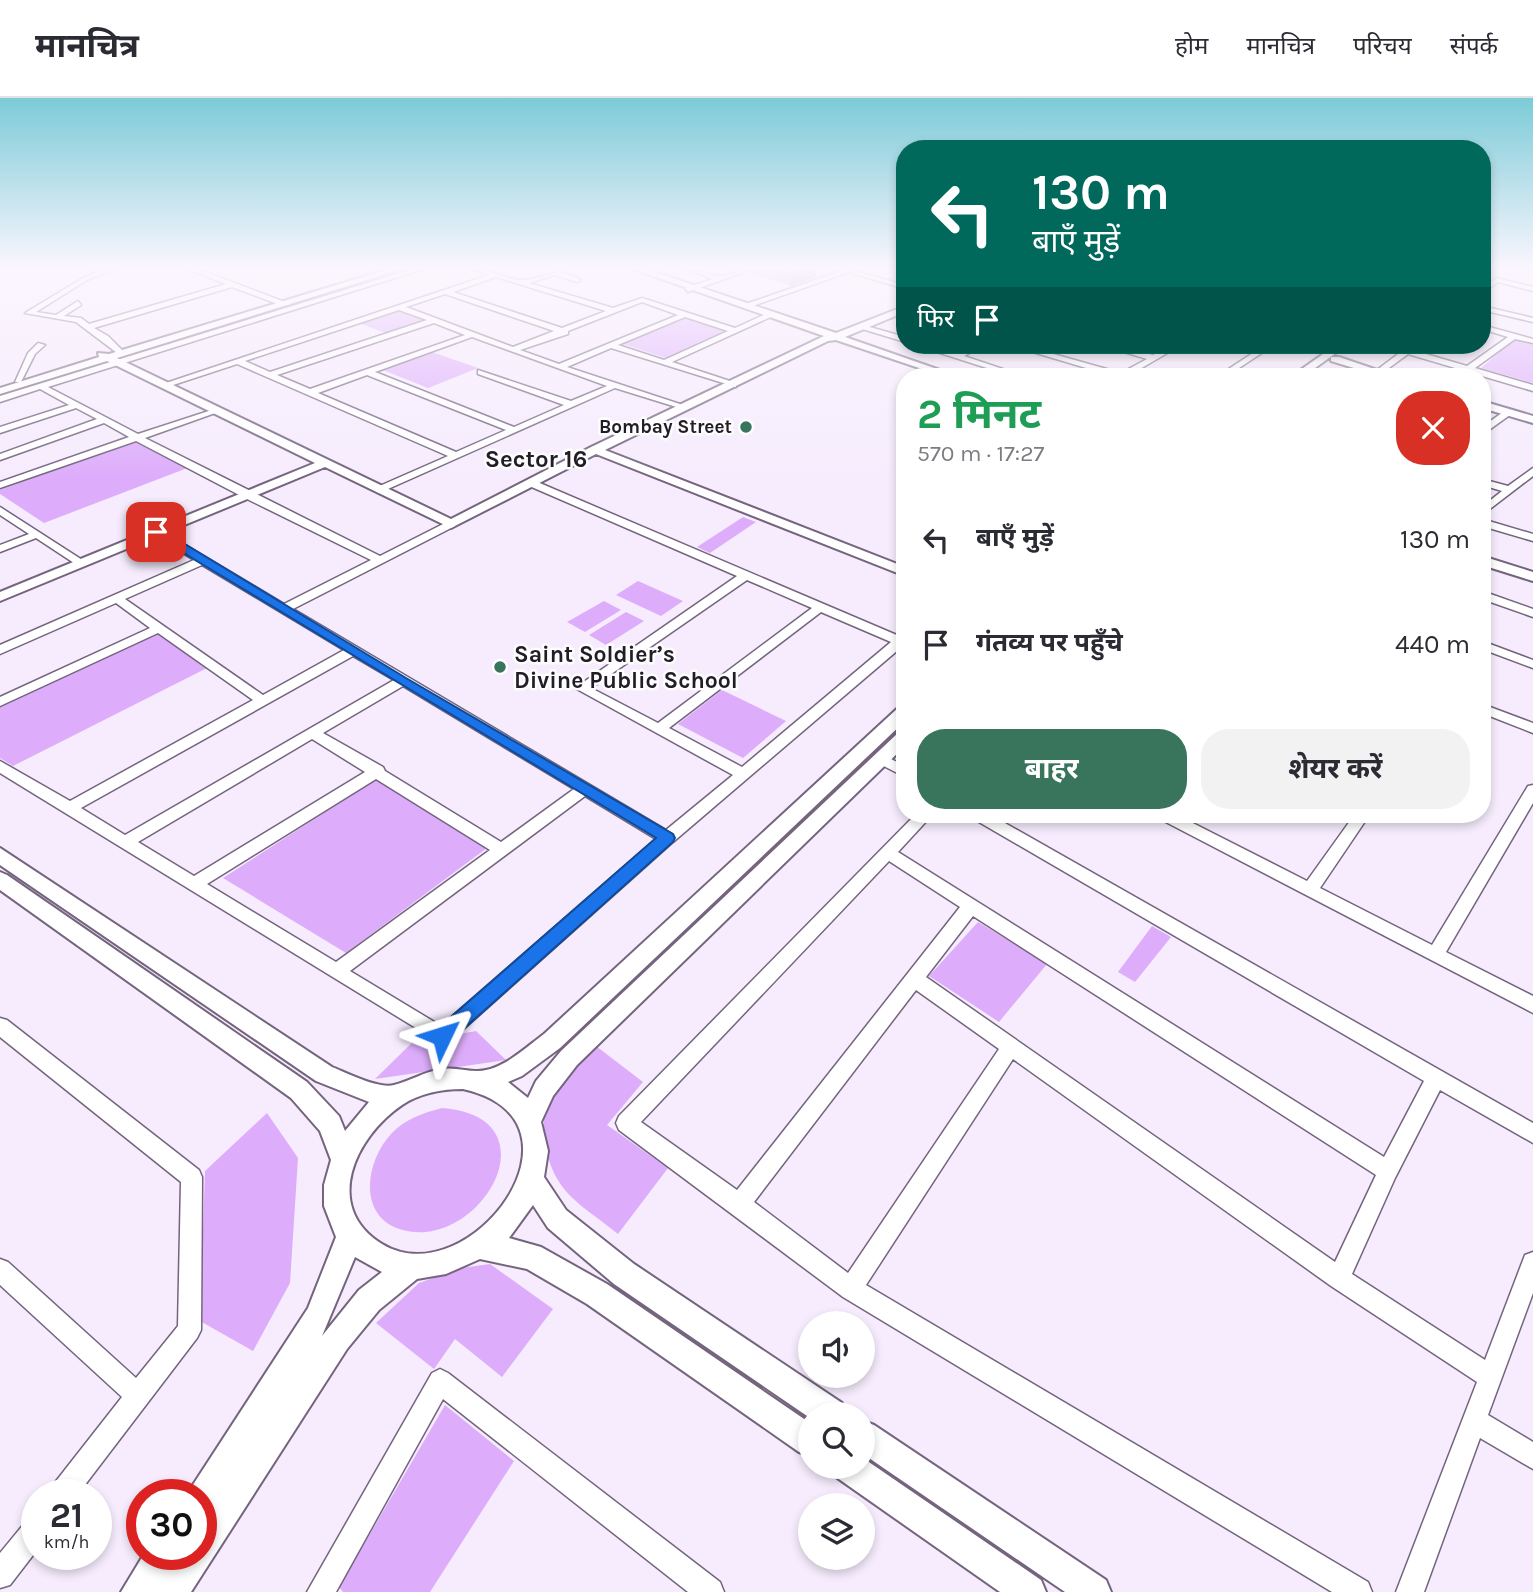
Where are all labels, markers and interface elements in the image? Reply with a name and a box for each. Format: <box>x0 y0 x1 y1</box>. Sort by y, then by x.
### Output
text: मानचित्र <box>35 27 139 65</box>
text: होम <box>1175 32 1208 60</box>
text: मानचित्र <box>1246 32 1315 60</box>
text: परिचय <box>1353 32 1412 60</box>
text: संपर्क <box>1450 32 1498 60</box>
text: 130 m <box>1032 164 1170 221</box>
icon: left <box>917 168 1008 259</box>
text: बाएँ मुड़ें <box>1032 223 1120 260</box>
icon: arrive <box>968 301 1006 339</box>
text: फिर <box>917 303 954 334</box>
text: 2 मिनट <box>917 389 1041 439</box>
button: close <box>1396 391 1470 465</box>
place label: Bombay Street <box>599 416 732 438</box>
marker: Bombay Street <box>738 419 754 435</box>
text: 570 m · 17:27 <box>917 440 1044 467</box>
district label: Sector 16 <box>485 445 587 473</box>
pin <box>126 502 186 562</box>
icon: arrive <box>137 513 175 551</box>
icon: left <box>917 521 955 559</box>
text: बाएँ मुड़ें <box>976 522 1054 553</box>
text: 130 m <box>1400 524 1470 555</box>
icon: arrive <box>917 626 955 664</box>
text: गंतव्य पर पहुँचे <box>976 627 1123 658</box>
text: 440 m <box>1395 629 1470 660</box>
place label: Saint Soldier’s Divine Public School <box>514 641 738 694</box>
marker: Saint Soldier’s Divine Public School <box>492 659 508 675</box>
button: बाहर <box>917 729 1187 809</box>
button: शेयर करें <box>1201 729 1470 809</box>
position arrow <box>405 999 479 1073</box>
map controls <box>798 1311 875 1570</box>
button: sound <box>798 1311 875 1388</box>
button: search <box>798 1402 875 1479</box>
speed limit sign: 30 <box>126 1479 217 1570</box>
button: layers <box>798 1493 875 1570</box>
text: 21 <box>50 1495 83 1536</box>
text: km/h <box>44 1531 89 1553</box>

